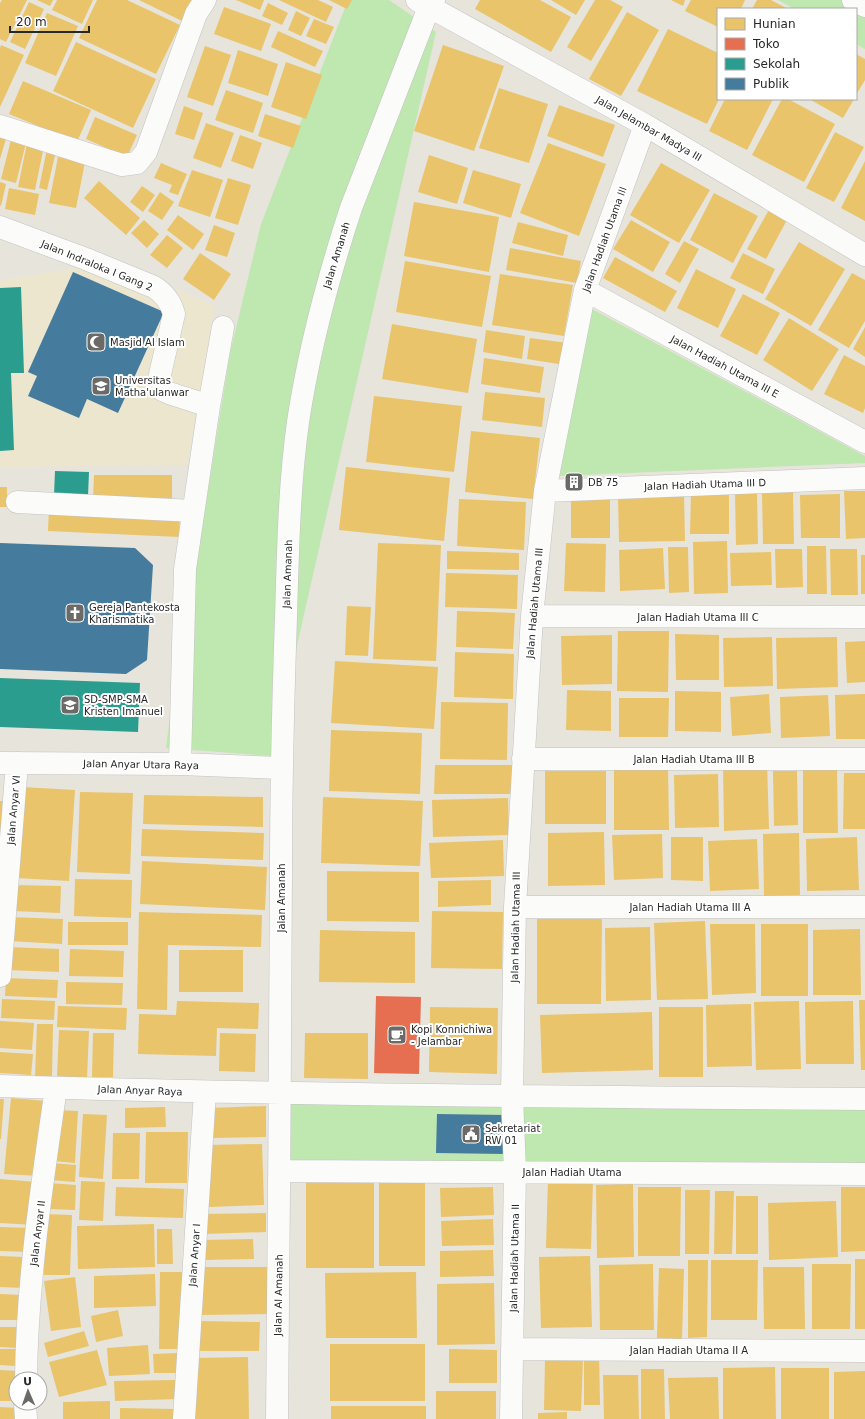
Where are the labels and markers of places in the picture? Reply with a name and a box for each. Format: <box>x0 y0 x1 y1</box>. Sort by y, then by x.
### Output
mosque icon: Masjid Al Islam <box>85 331 107 353</box>
place label: Masjid Al Islam <box>110 337 185 348</box>
school or university icon: Universitas Matha'ulanwar <box>90 375 112 397</box>
place label: Universitas Matha'ulanwar <box>115 375 190 398</box>
building icon: DB 75 <box>563 471 585 493</box>
place label: DB 75 <box>588 477 618 488</box>
church icon: Gereja Pantekosta Kharismatika <box>64 602 86 624</box>
place label: Gereja Pantekosta Kharismatika <box>89 602 180 625</box>
school or university icon: SD-SMP-SMA Kristen Imanuel <box>59 694 81 716</box>
place label: SD-SMP-SMA Kristen Imanuel <box>84 694 163 717</box>
cafe icon: Kopi Konnichiwa - Jelambar <box>386 1024 408 1046</box>
place label: Kopi Konnichiwa - Jelambar <box>411 1024 492 1047</box>
public building icon: Sekretariat RW 01 <box>460 1123 482 1145</box>
place label: Sekretariat RW 01 <box>485 1123 540 1146</box>

